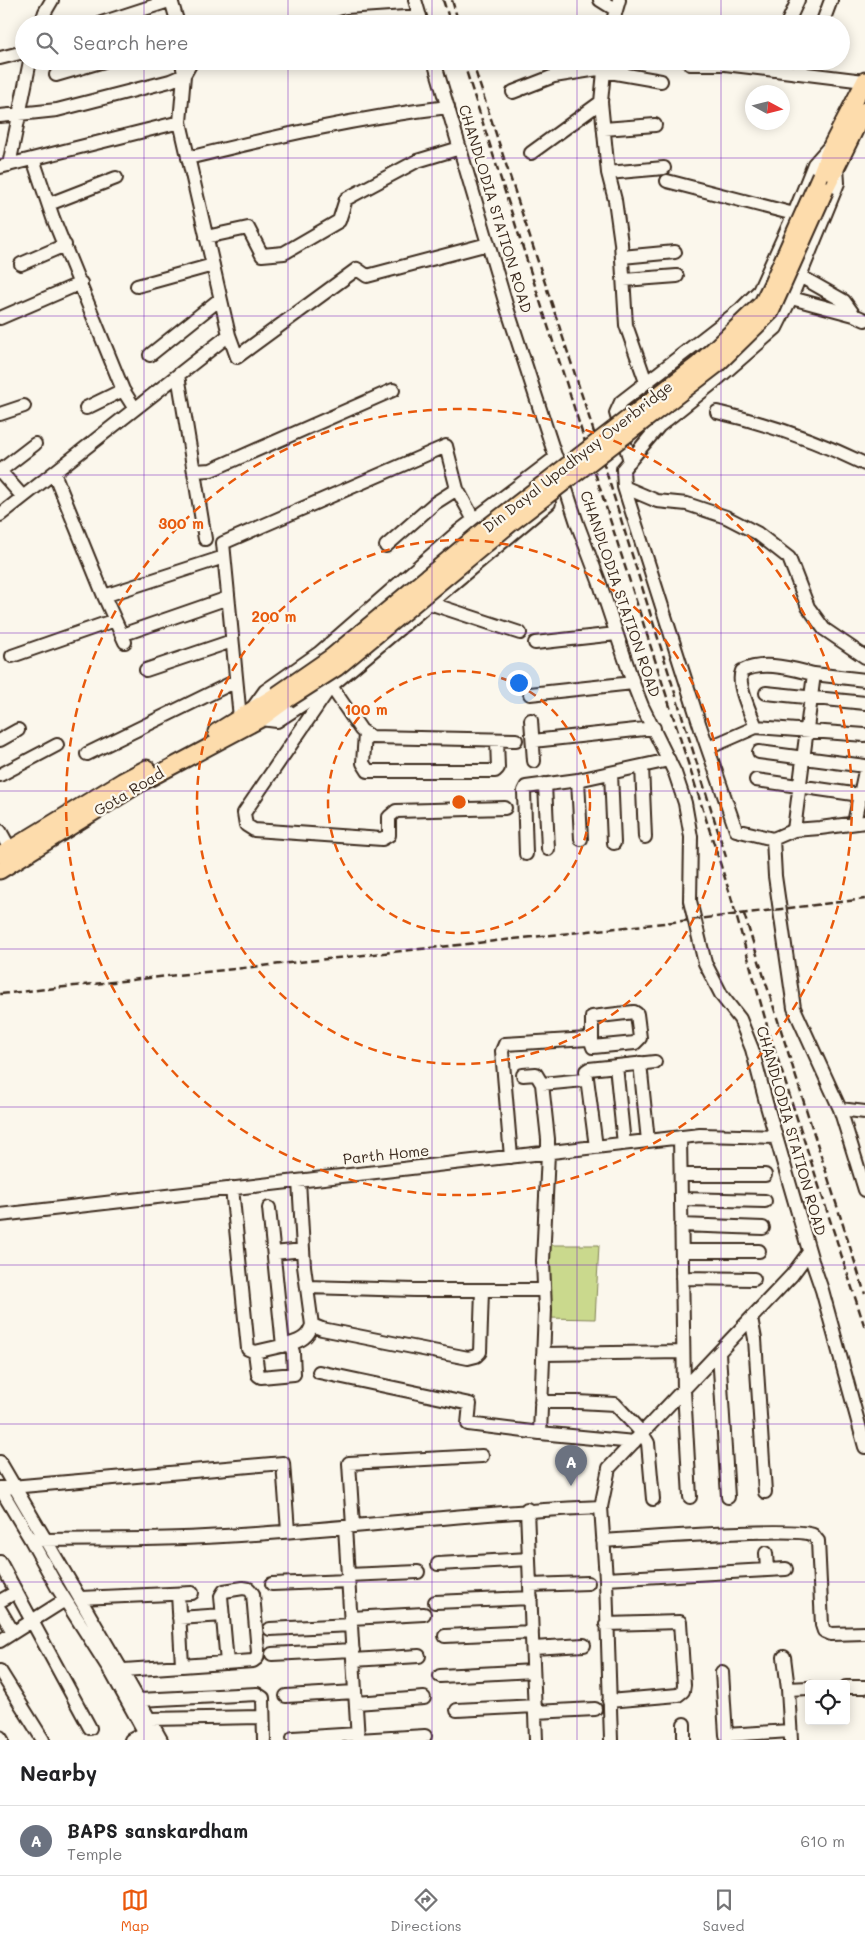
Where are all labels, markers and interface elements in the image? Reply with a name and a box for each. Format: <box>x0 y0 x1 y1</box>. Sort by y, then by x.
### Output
search box <box>15 15 850 70</box>
icon: search <box>33 29 61 57</box>
text: Search here <box>73 30 189 55</box>
north arrow <box>745 85 790 130</box>
street label: CHANDLODIA STATION ROAD <box>455 102 537 315</box>
street label: Din Dayal Upadhyay Overbridge <box>478 376 676 537</box>
street label: CHANDLODIA STATION ROAD <box>576 488 666 700</box>
text: 300 m <box>158 513 204 533</box>
text: 200 m <box>252 606 297 626</box>
your location <box>506 670 532 696</box>
text: 100 m <box>344 699 388 719</box>
street label: Gota Road <box>90 762 167 820</box>
centre of rings <box>450 793 468 811</box>
street label: CHANDLODIA STATION ROAD <box>752 1024 831 1238</box>
street label: Parth Home <box>342 1140 430 1168</box>
pin: A <box>555 1445 587 1486</box>
map controls <box>805 1680 850 1725</box>
button: locate <box>805 1680 850 1725</box>
text: Nearby <box>20 1759 97 1786</box>
text: BAPS sanskardham <box>67 1818 248 1843</box>
text: A <box>30 1830 42 1851</box>
text: 610 m <box>800 1830 845 1851</box>
text: Temple <box>67 1843 122 1864</box>
tab: Map <box>121 1886 149 1935</box>
tab: Directions <box>390 1886 462 1935</box>
tab: Saved <box>703 1886 744 1935</box>

